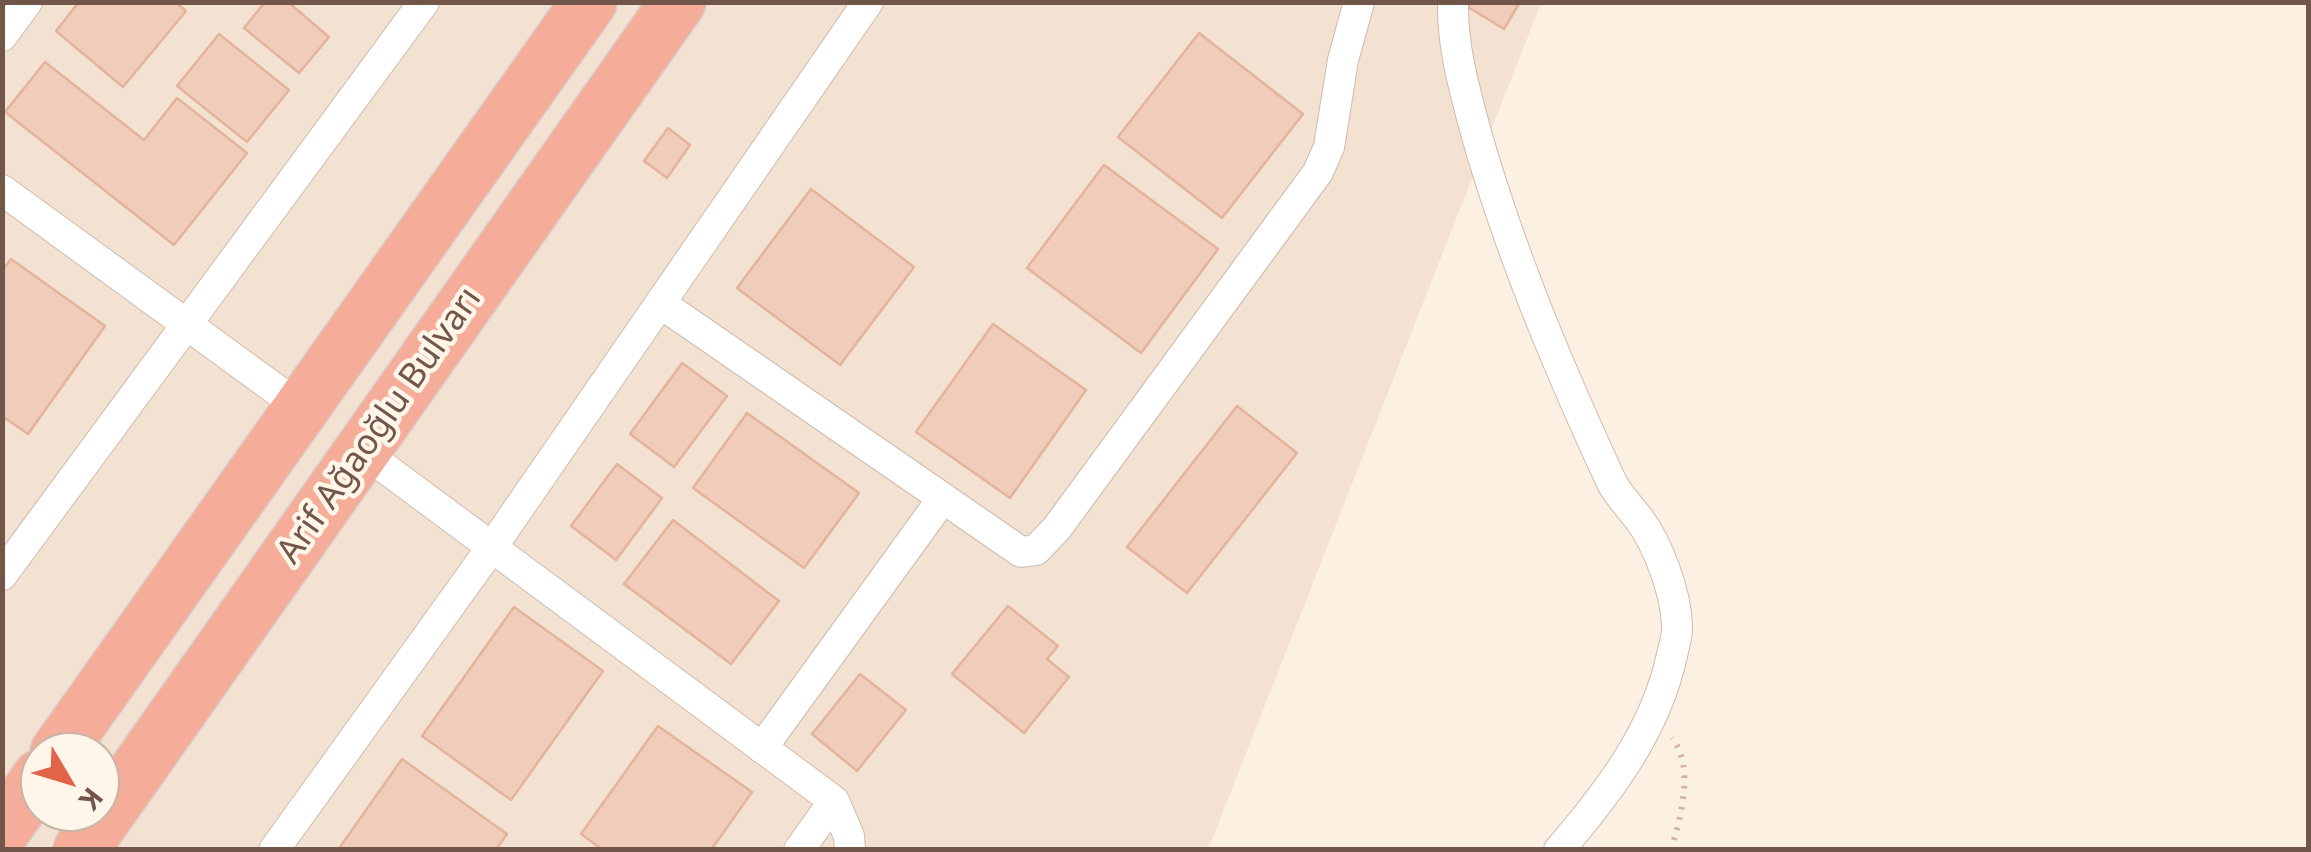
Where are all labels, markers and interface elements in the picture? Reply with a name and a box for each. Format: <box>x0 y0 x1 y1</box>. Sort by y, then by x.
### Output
street label: Arif Ağaoğlu Bulvarı <box>269 280 491 572</box>
north arrow <box>20 732 120 832</box>
text: K <box>71 780 113 818</box>

